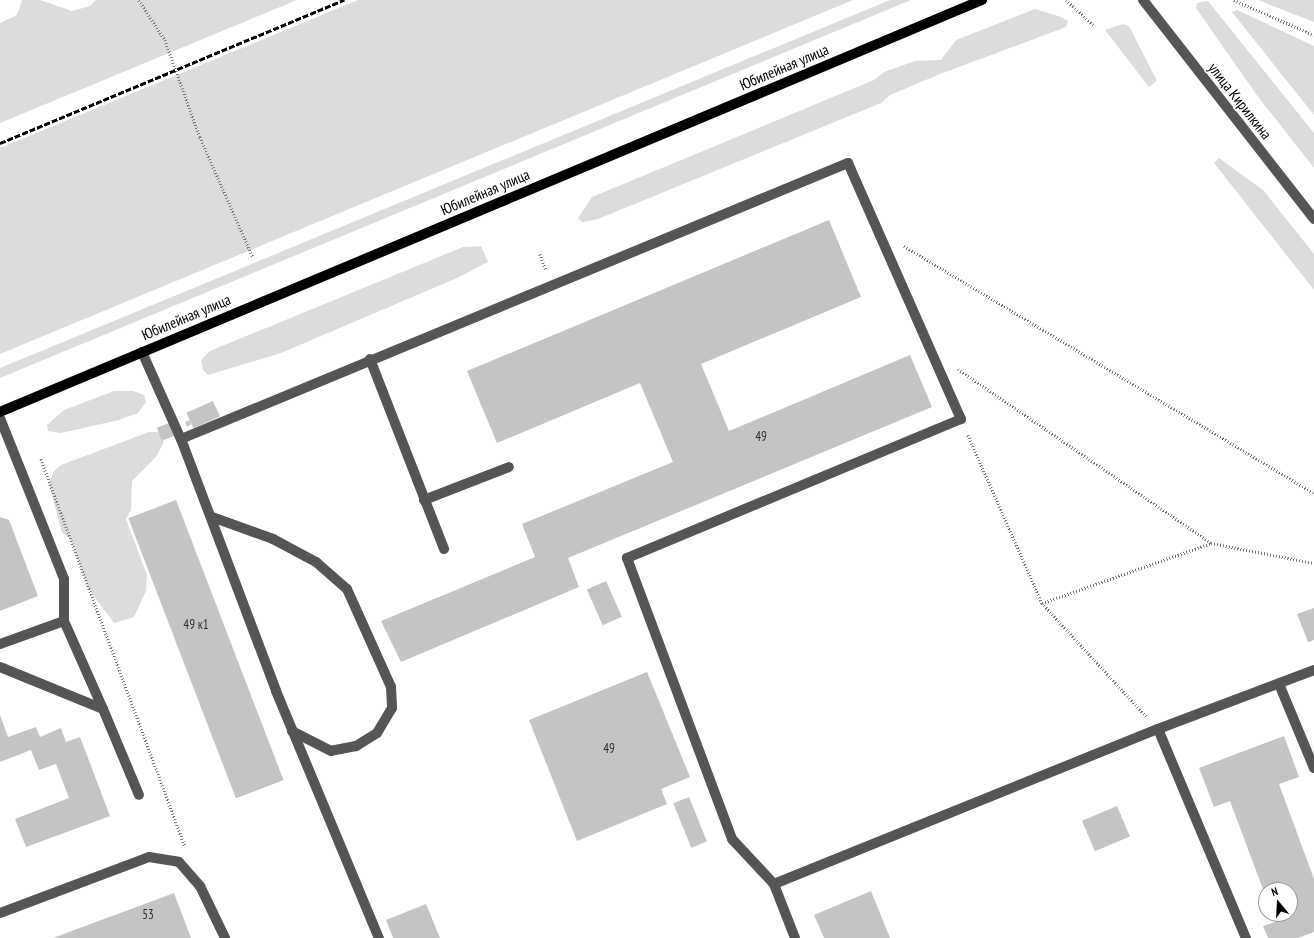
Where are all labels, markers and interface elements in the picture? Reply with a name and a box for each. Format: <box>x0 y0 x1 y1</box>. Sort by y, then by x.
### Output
street label: Юбилейная улица <box>737 40 831 94</box>
street label: улица Кирилкина <box>1205 59 1275 143</box>
street label: Юбилейная улица <box>438 165 532 219</box>
street label: Юбилейная улица <box>139 290 233 344</box>
house number: 49 <box>755 429 767 445</box>
house number: 49 к1 <box>183 617 209 633</box>
house number: 49 <box>603 741 615 757</box>
north arrow <box>1258 882 1298 922</box>
text: N <box>1270 884 1280 899</box>
house number: 53 <box>142 907 154 923</box>

